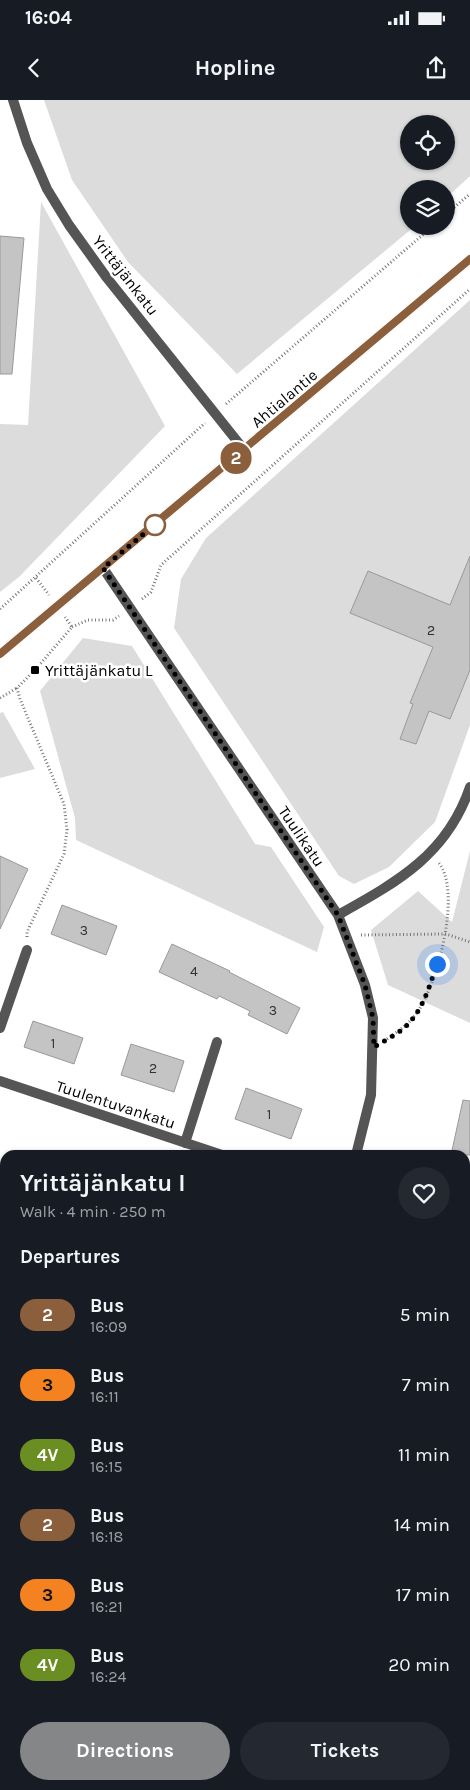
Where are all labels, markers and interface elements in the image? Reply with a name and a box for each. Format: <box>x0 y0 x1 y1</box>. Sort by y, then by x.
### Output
text: 16:04 <box>25 7 72 29</box>
icon: back <box>20 54 48 82</box>
icon: share <box>422 54 450 82</box>
text: Hopline <box>195 55 275 81</box>
map controls <box>400 115 455 235</box>
button: locate <box>400 115 455 170</box>
button: layers <box>400 180 455 235</box>
street label: Yrittäjänkatu <box>89 232 163 319</box>
street label: Ahtialantie <box>247 365 321 431</box>
line badge: 2 <box>220 442 252 474</box>
text: 2 <box>231 447 241 469</box>
unlabelled marker <box>144 514 166 536</box>
house number: 2 <box>427 622 435 639</box>
place label: Yrittäjänkatu L <box>45 661 153 680</box>
marker: Yrittäjänkatu L <box>29 664 41 676</box>
street label: Tuulikatu <box>274 802 329 870</box>
house number: 3 <box>80 922 88 939</box>
your location <box>425 952 450 977</box>
house number: 4 <box>190 963 198 980</box>
house number: 3 <box>269 1002 277 1019</box>
house number: 1 <box>51 1035 55 1052</box>
house number: 2 <box>149 1060 157 1077</box>
street label: Tuulentuvankatu <box>54 1076 178 1133</box>
house number: 1 <box>267 1106 271 1123</box>
button: heart <box>398 1167 450 1219</box>
text: Yrittäjänkatu I <box>20 1169 186 1197</box>
text: Walk · 4 min · 250 m <box>20 1202 166 1221</box>
text: Departures <box>20 1246 120 1268</box>
text: Bus <box>90 1295 124 1317</box>
text: 2 <box>42 1304 53 1326</box>
text: 5 min <box>400 1304 450 1326</box>
text: 16:09 <box>90 1317 127 1336</box>
text: Bus <box>90 1365 124 1387</box>
text: 3 <box>42 1374 53 1396</box>
text: 7 min <box>402 1374 450 1396</box>
text: 16:11 <box>90 1387 119 1406</box>
text: Bus <box>90 1435 124 1457</box>
text: 4V <box>37 1444 58 1466</box>
text: 11 min <box>398 1444 450 1466</box>
text: 16:15 <box>90 1457 122 1476</box>
text: Bus <box>90 1505 124 1527</box>
text: 2 <box>42 1514 53 1536</box>
text: 14 min <box>394 1514 450 1536</box>
text: 16:18 <box>90 1527 123 1546</box>
text: Bus <box>90 1575 124 1597</box>
text: 3 <box>42 1584 53 1606</box>
text: 17 min <box>395 1584 450 1606</box>
text: 16:21 <box>90 1597 123 1616</box>
text: Bus <box>90 1645 124 1667</box>
text: 4V <box>37 1654 58 1676</box>
text: 20 min <box>388 1654 450 1676</box>
text: 16:24 <box>90 1667 126 1686</box>
button: Directions <box>20 1722 230 1780</box>
button: Tickets <box>240 1722 450 1780</box>

